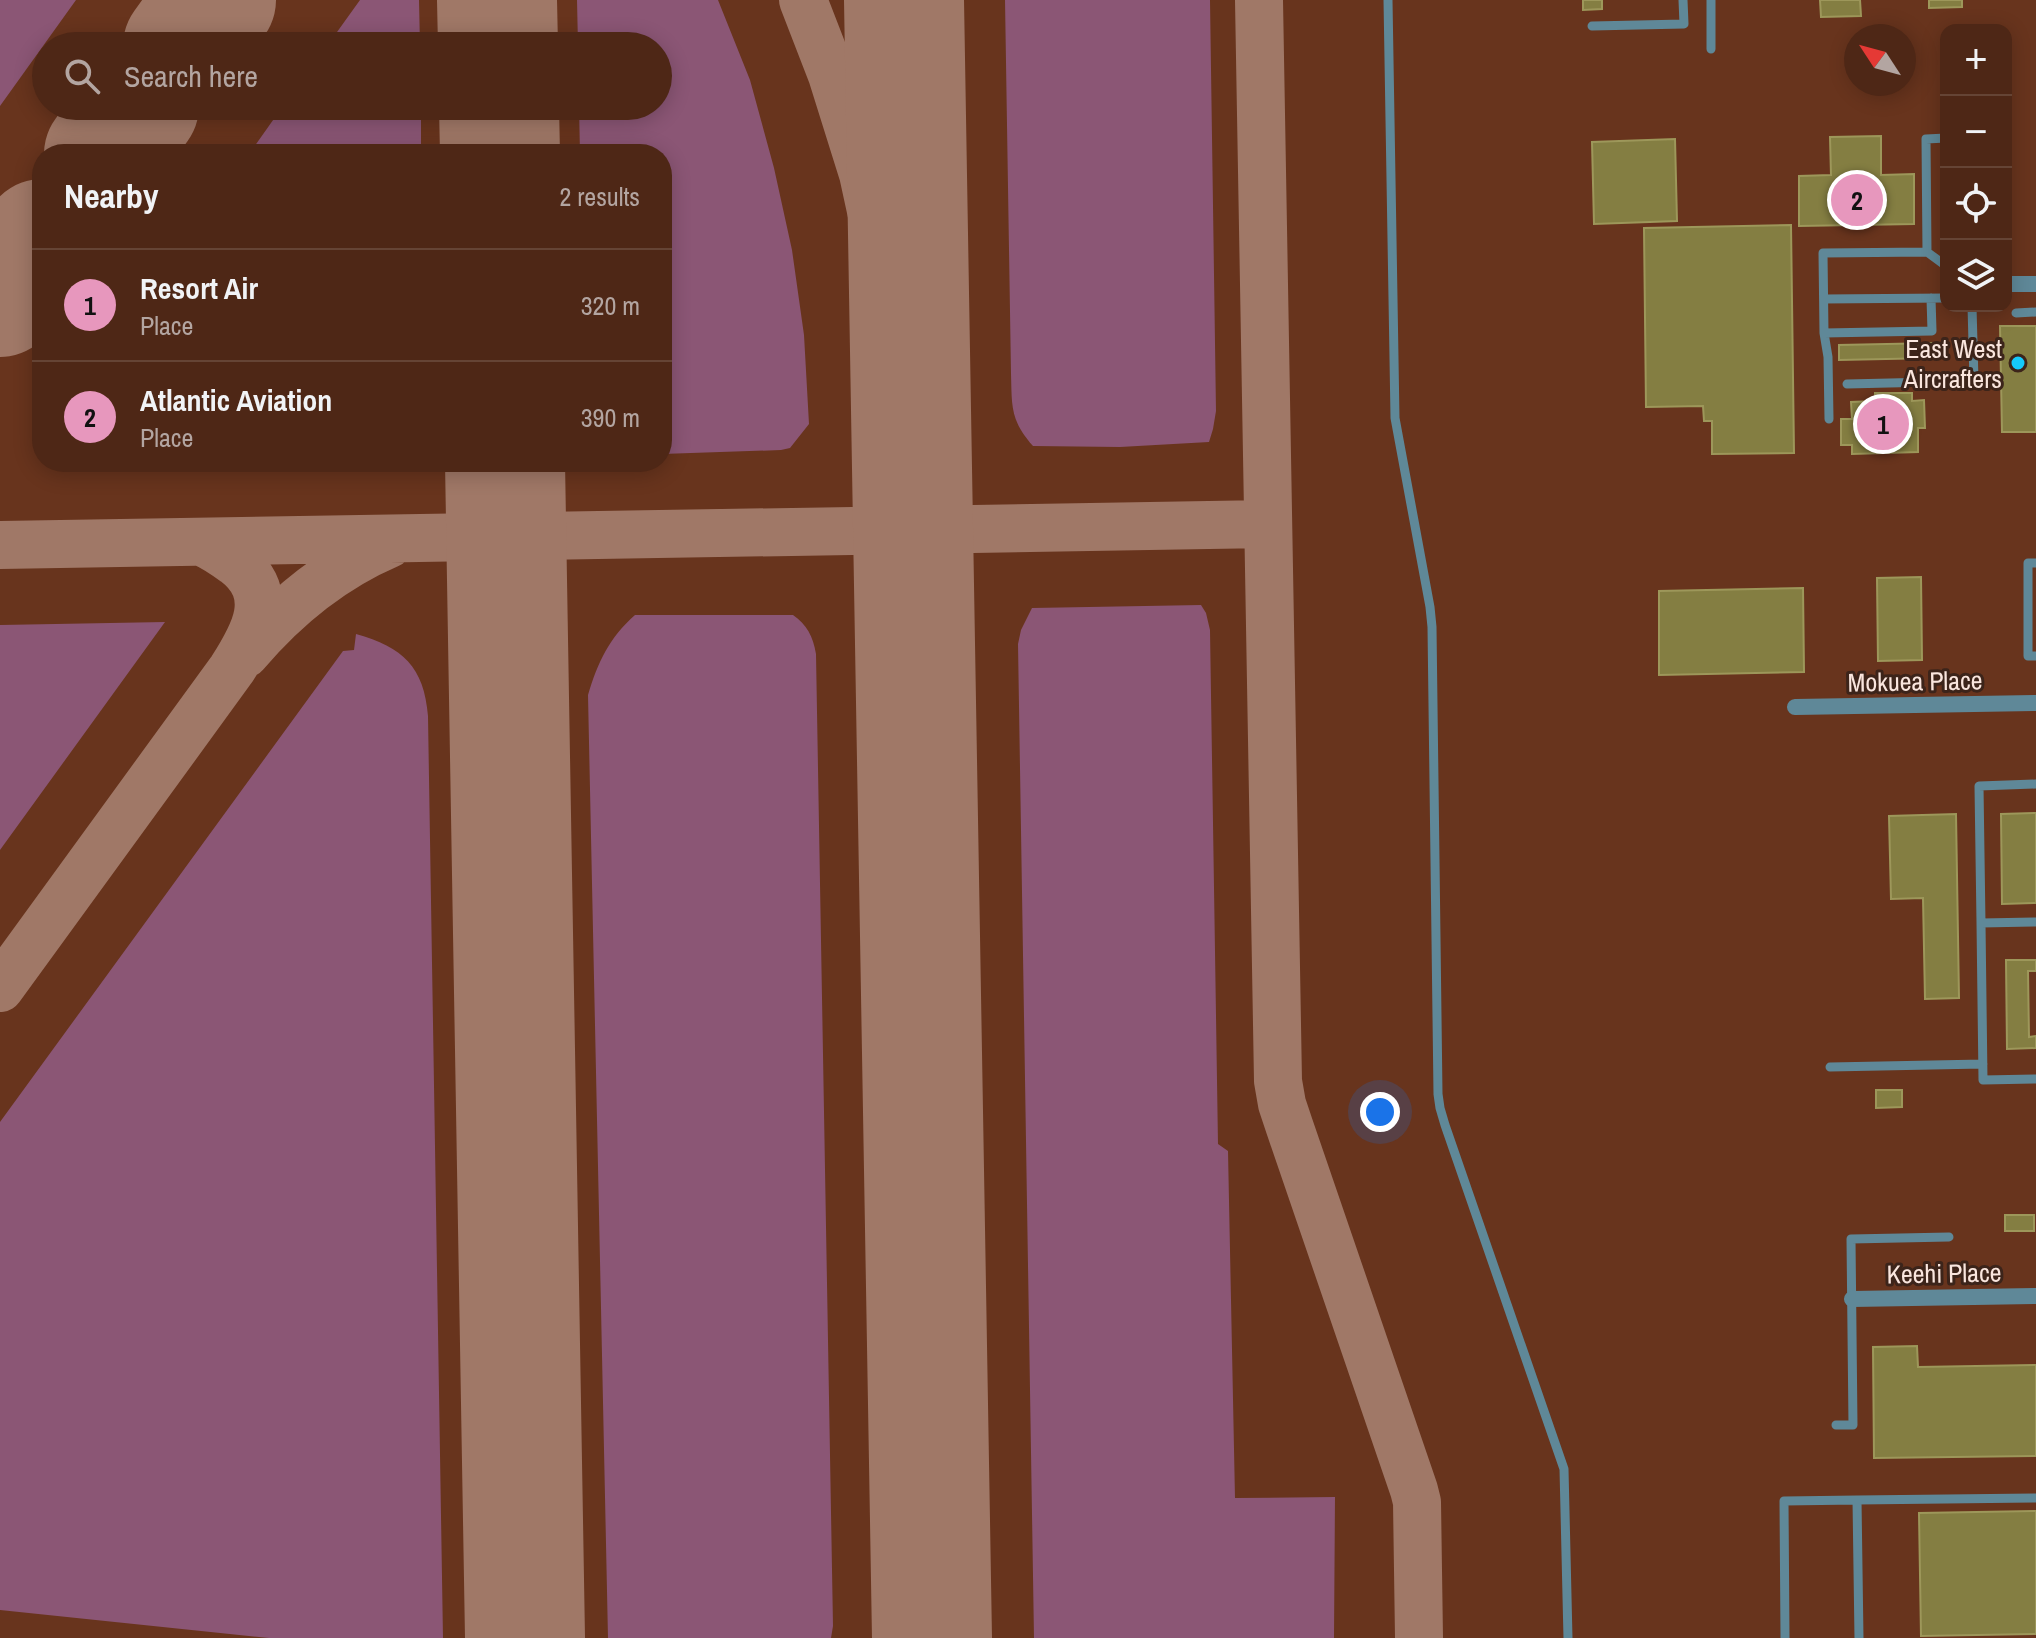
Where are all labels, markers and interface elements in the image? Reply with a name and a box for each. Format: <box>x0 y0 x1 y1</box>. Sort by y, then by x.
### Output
north arrow <box>1844 24 1916 96</box>
map controls <box>1940 24 2012 312</box>
button: + <box>1940 24 2012 96</box>
search box <box>32 32 672 120</box>
icon: search <box>60 54 104 98</box>
text: Search here <box>124 56 258 96</box>
button: − <box>1940 96 2012 168</box>
button: locate <box>1940 168 2012 240</box>
pin: 2 <box>1831 170 1883 230</box>
text: Nearby <box>64 173 159 219</box>
text: 2 results <box>559 179 640 214</box>
button: layers <box>1940 240 2012 312</box>
text: Resort Air <box>140 268 258 308</box>
text: 1 <box>84 288 96 323</box>
text: 320 m <box>581 288 640 323</box>
text: Place <box>140 308 193 343</box>
place label: East West Aircrafters <box>1903 331 2002 396</box>
marker: East West Aircrafters <box>2009 354 2027 372</box>
text: Atlantic Aviation <box>140 380 332 420</box>
pin: 1 <box>1857 394 1909 454</box>
text: 2 <box>84 400 96 435</box>
text: 390 m <box>581 400 640 435</box>
text: Place <box>140 420 193 455</box>
street label: Mokuea Place <box>1847 662 1983 700</box>
your location <box>1360 1092 1400 1132</box>
street label: Keehi Place <box>1886 1254 2002 1292</box>

